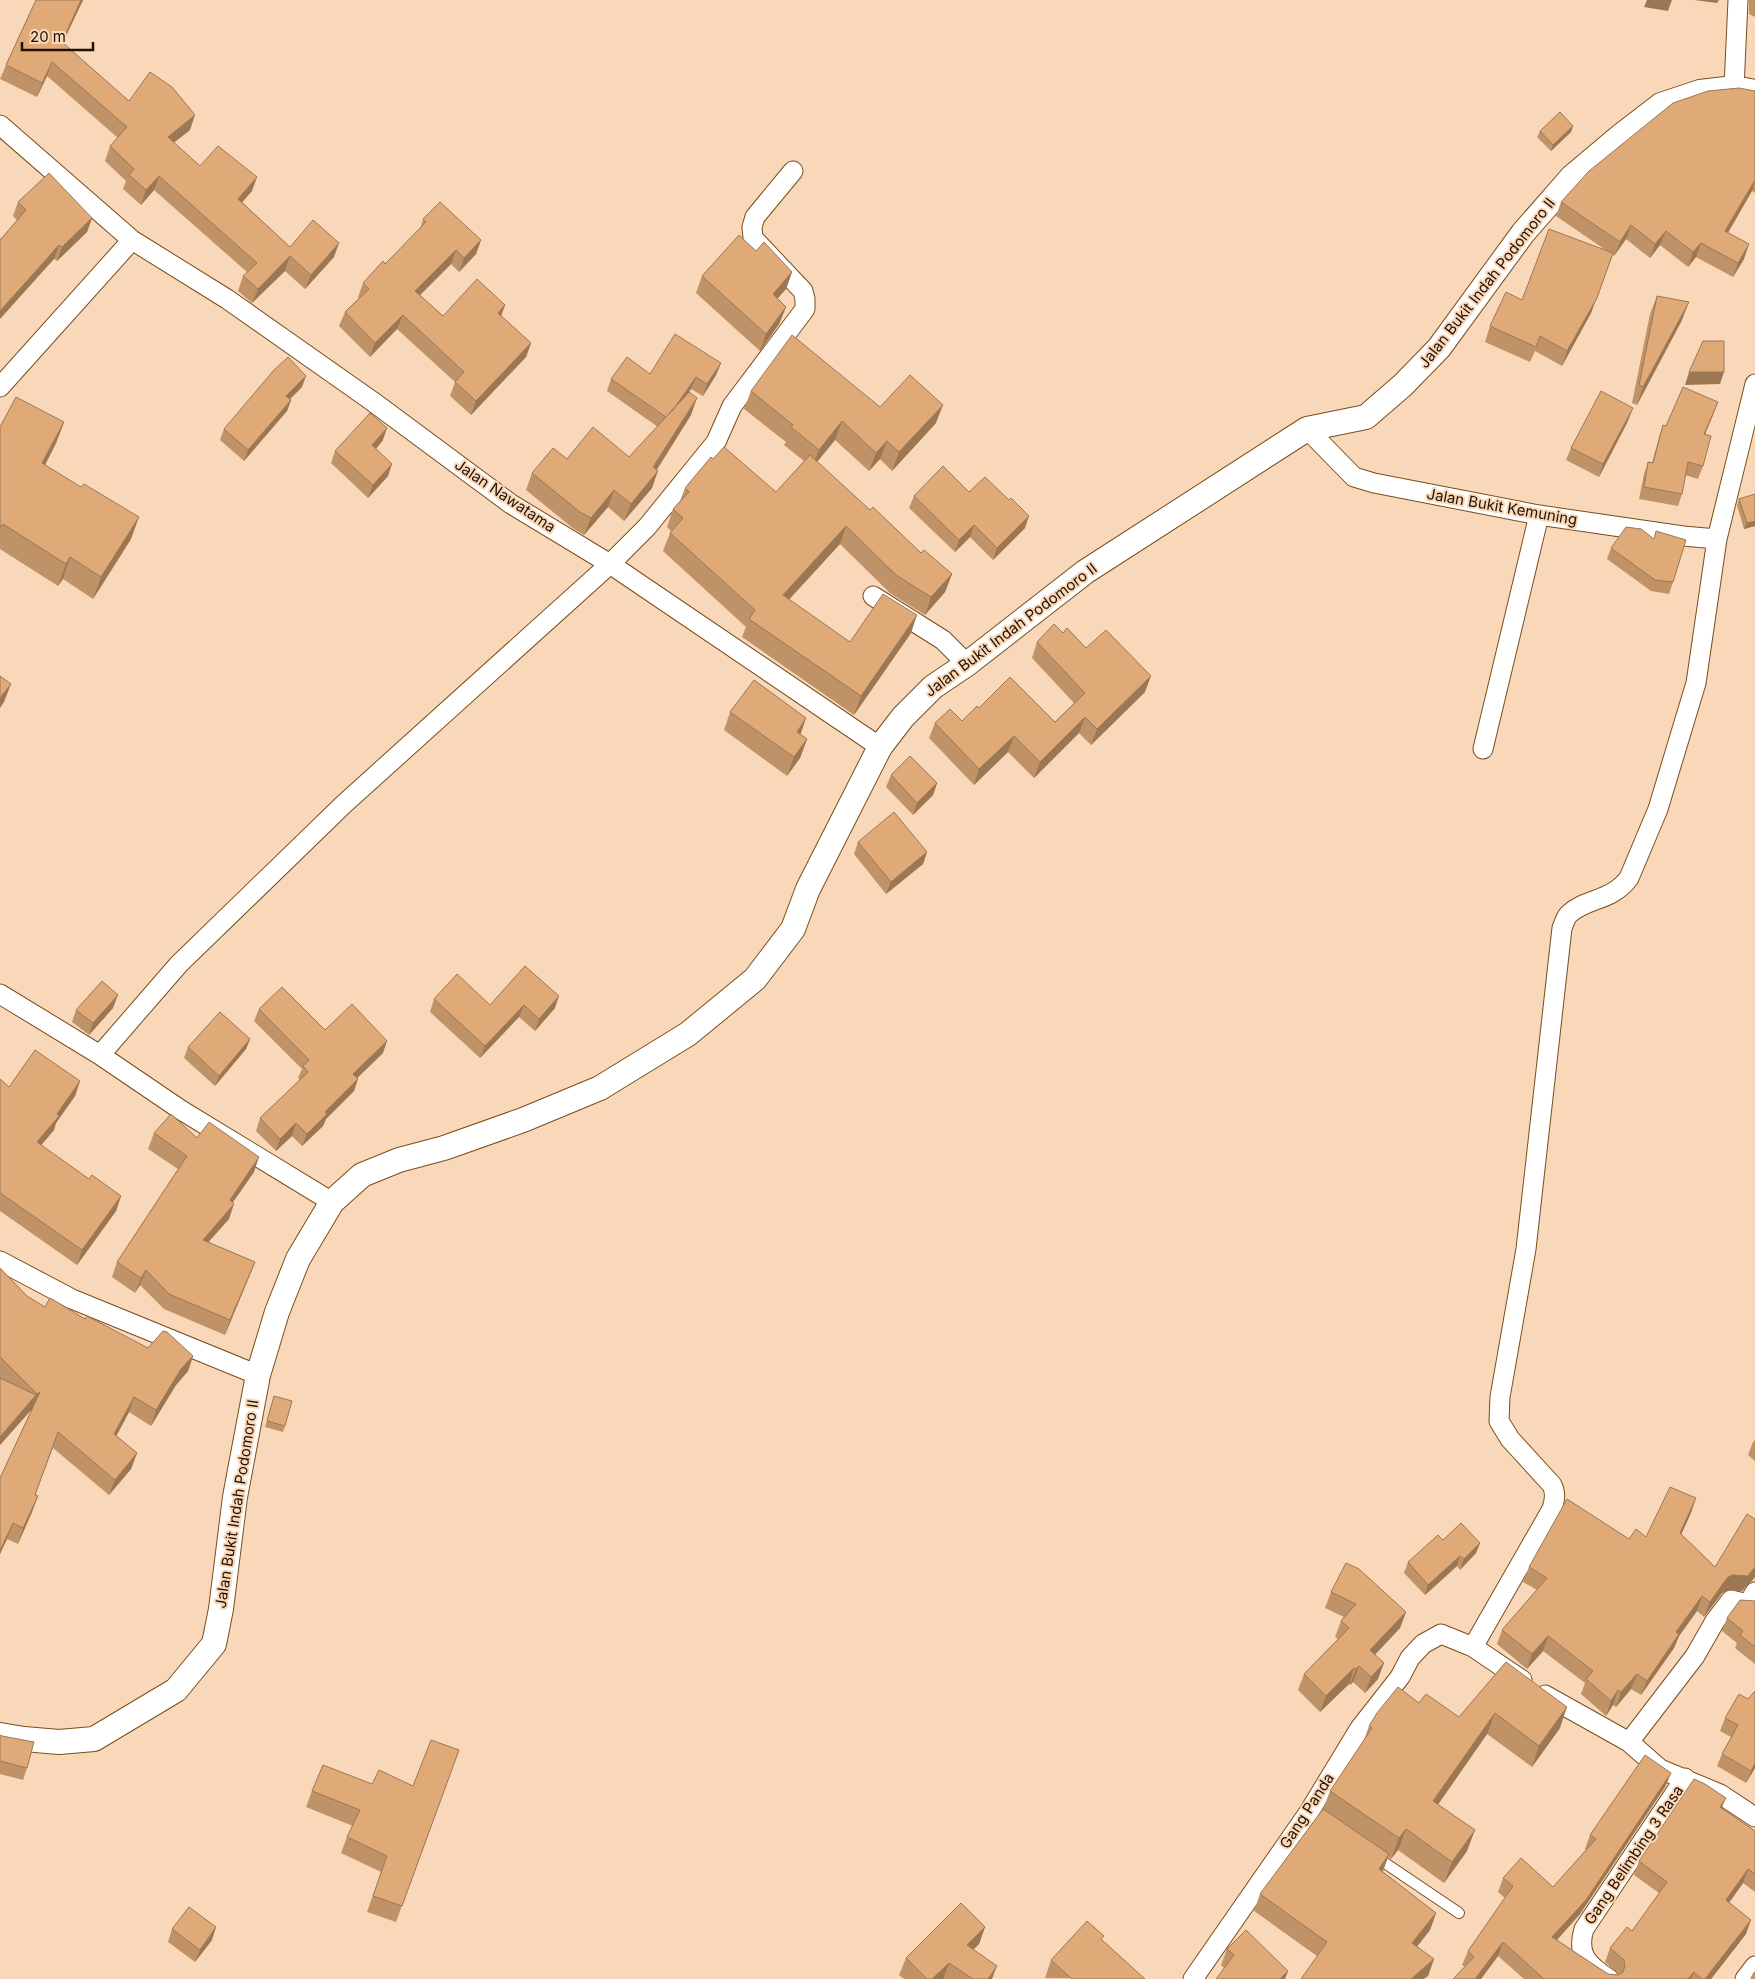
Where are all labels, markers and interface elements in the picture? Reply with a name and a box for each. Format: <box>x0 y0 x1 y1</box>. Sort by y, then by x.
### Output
scale bar <box>22 20 94 52</box>
text: 20 m <box>30 27 66 46</box>
street label: Jalan Bukit Indah Podomoro II <box>1414 194 1559 372</box>
street label: Jalan Nawatama <box>451 455 559 536</box>
street label: Jalan Bukit Kemuning <box>1425 484 1579 529</box>
street label: Jalan Bukit Indah Podomoro II <box>921 559 1101 701</box>
street label: Jalan Bukit Indah Podomoro II <box>211 1398 262 1610</box>
street label: Gang Panda <box>1275 1769 1338 1852</box>
street label: Gang Belimbing 3 Rasa <box>1580 1782 1687 1928</box>

